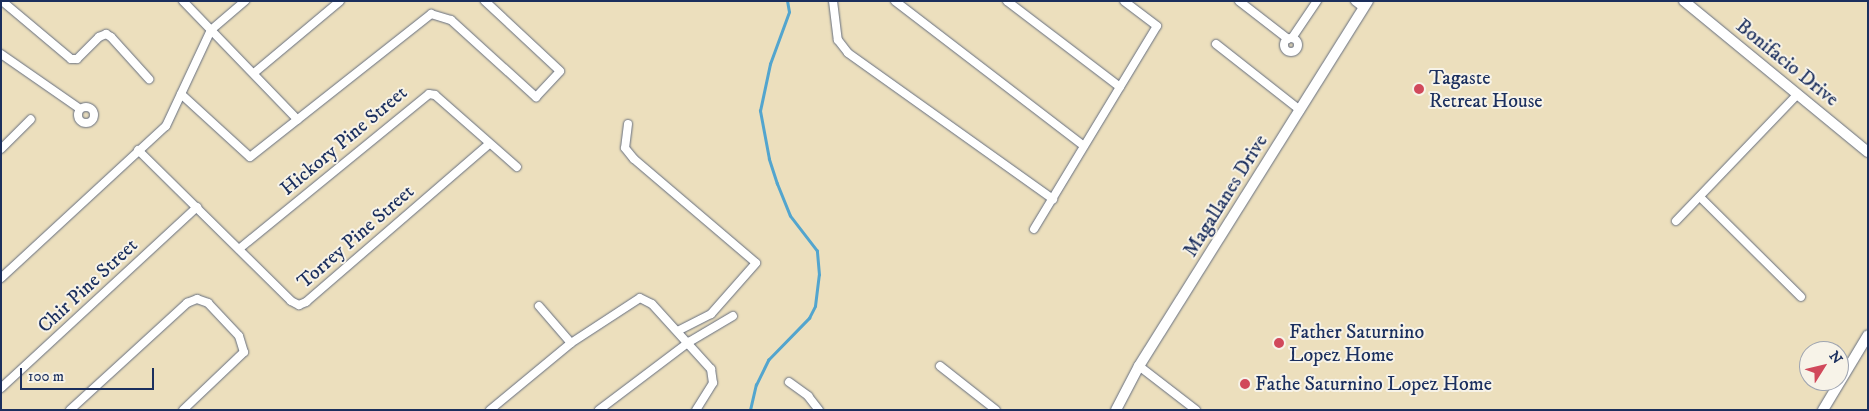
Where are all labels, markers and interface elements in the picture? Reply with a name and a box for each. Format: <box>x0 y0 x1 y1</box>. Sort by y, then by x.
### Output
street label: Bonifacio Drive <box>1731 14 1843 112</box>
place label: Tagaste Retreat House <box>1429 66 1543 113</box>
street label: Hickory Pine Street <box>276 81 412 201</box>
marker: Tagaste Retreat House <box>1413 83 1425 95</box>
street label: Magallanes Drive <box>1179 130 1273 262</box>
street label: Torrey Pine Street <box>293 180 419 294</box>
street label: Chir Pine Street <box>33 234 143 338</box>
place label: Father Saturnino Lopez Home <box>1289 320 1424 367</box>
marker: Father Saturnino Lopez Home <box>1273 337 1285 349</box>
north arrow <box>1799 341 1849 391</box>
text: N <box>1825 348 1846 368</box>
scale bar <box>22 358 156 390</box>
text: 100 m <box>28 367 64 386</box>
place label: Fathe Saturnino Lopez Home <box>1255 372 1492 396</box>
marker: Fathe Saturnino Lopez Home <box>1239 378 1251 390</box>

